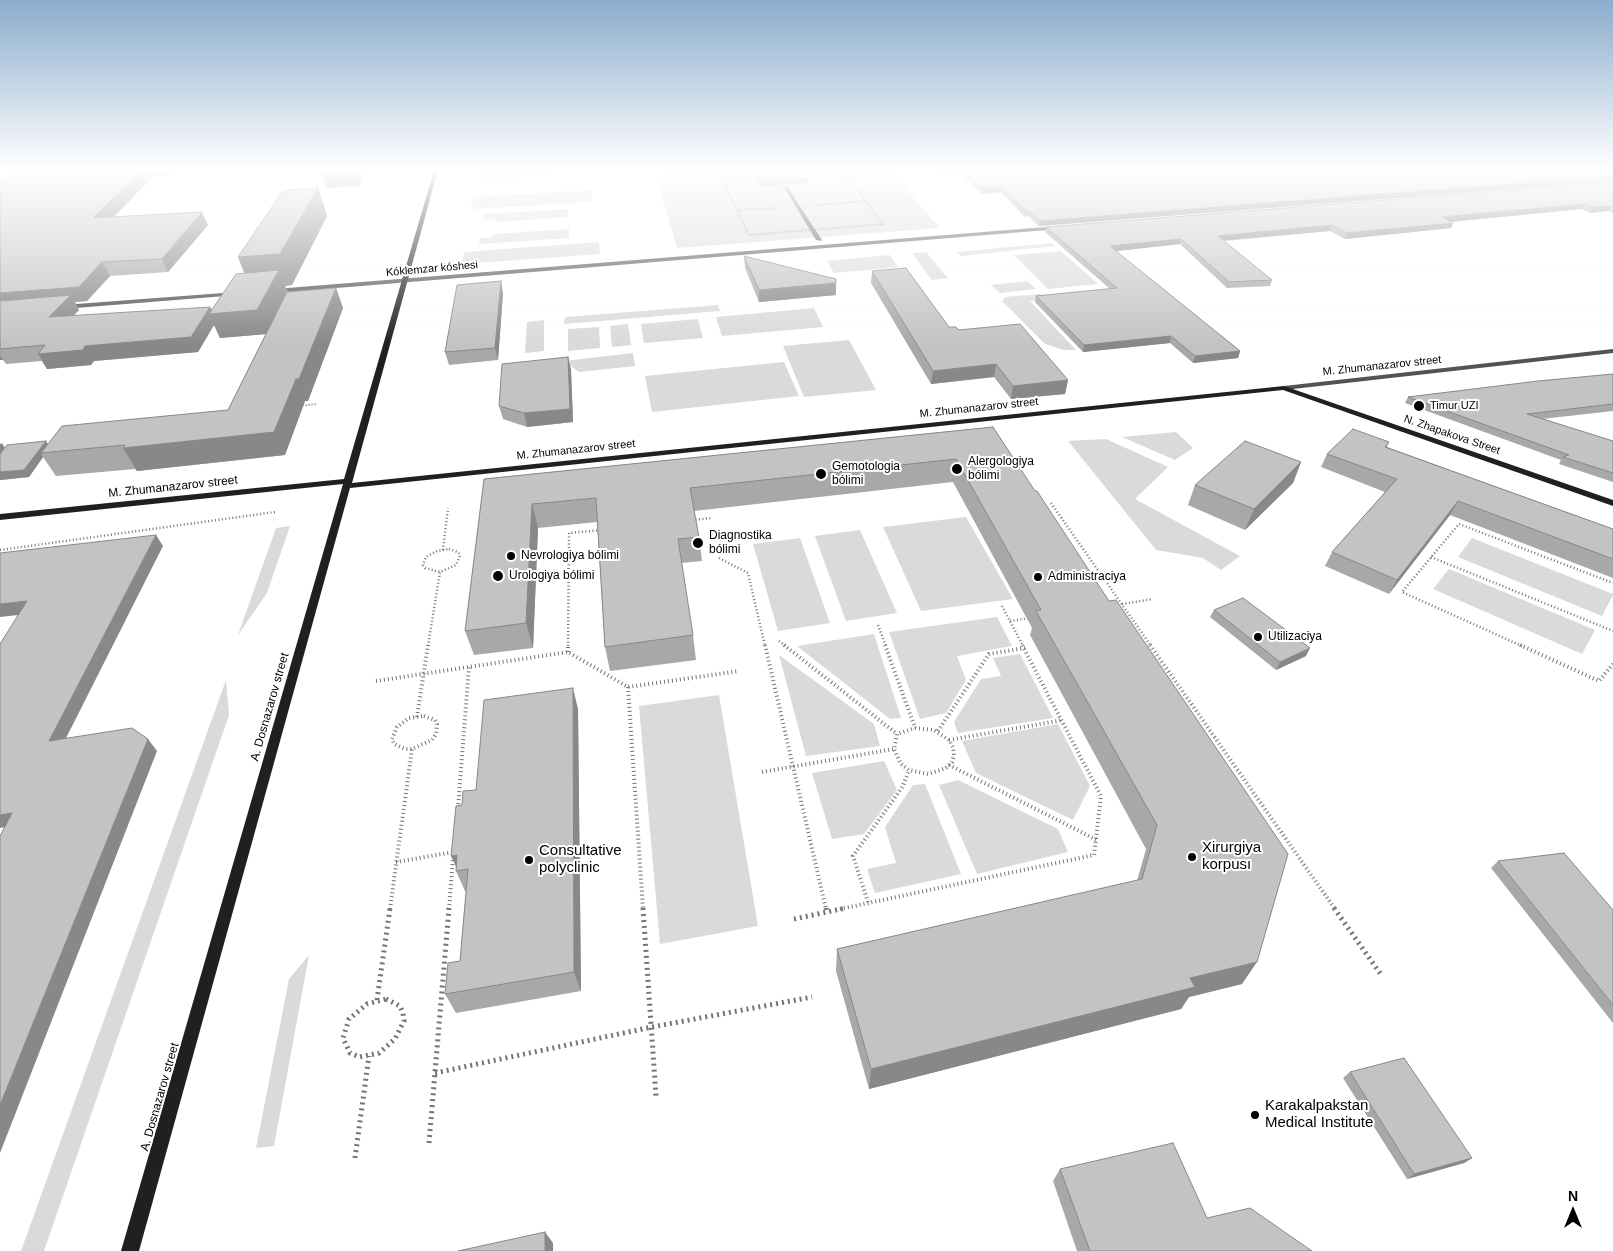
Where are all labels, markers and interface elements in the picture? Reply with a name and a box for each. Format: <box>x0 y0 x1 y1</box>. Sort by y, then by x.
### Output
street label: Kóklemzar kóshesi <box>385 258 479 280</box>
street label: M. Zhumanazarov street <box>1322 353 1442 379</box>
street label: M. Zhumanazarov street <box>919 395 1039 421</box>
marker: Timur UZI <box>1412 399 1426 413</box>
place label: Timur UZI <box>1430 399 1478 413</box>
street label: N. Zhapakova Street <box>1402 412 1502 458</box>
street label: M. Zhumanazarov street <box>516 437 636 463</box>
place label: Alergologiya bólimi <box>968 455 1034 483</box>
place label: Gemotologia bólimi <box>832 460 900 488</box>
marker: Alergologiya bólimi <box>950 462 964 476</box>
marker: Gemotologia bólimi <box>814 467 828 481</box>
street label: M. Zhumanazarov street <box>108 473 238 501</box>
place label: Diagnostika bólimi <box>709 529 772 557</box>
marker: Diagnostika bólimi <box>691 536 705 550</box>
place label: Nevrologiya bólimi <box>521 549 619 563</box>
marker: Nevrologiya bólimi <box>505 550 517 562</box>
marker: Urologiya bólimi <box>491 569 505 583</box>
place label: Urologiya bólimi <box>509 569 594 583</box>
place label: Administraciya <box>1048 570 1126 584</box>
marker: Administraciya <box>1032 571 1044 583</box>
place label: Utilizaciya <box>1268 630 1322 644</box>
marker: Utilizaciya <box>1252 631 1264 643</box>
street label: A. Dosnazarov street <box>248 651 292 763</box>
place label: Xirurgiya korpusı <box>1202 839 1261 874</box>
place label: Consultative polyclinic <box>539 842 622 877</box>
marker: Xirurgiya korpusı <box>1186 851 1198 863</box>
marker: Consultative polyclinic <box>523 854 535 866</box>
street label: A. Dosnazarov street <box>138 1041 182 1153</box>
place label: Karakalpakstan Medical Institute <box>1265 1097 1373 1132</box>
marker: Karakalpakstan Medical Institute <box>1249 1109 1261 1121</box>
north arrow <box>1548 1186 1598 1236</box>
text: N <box>1568 1188 1578 1204</box>

